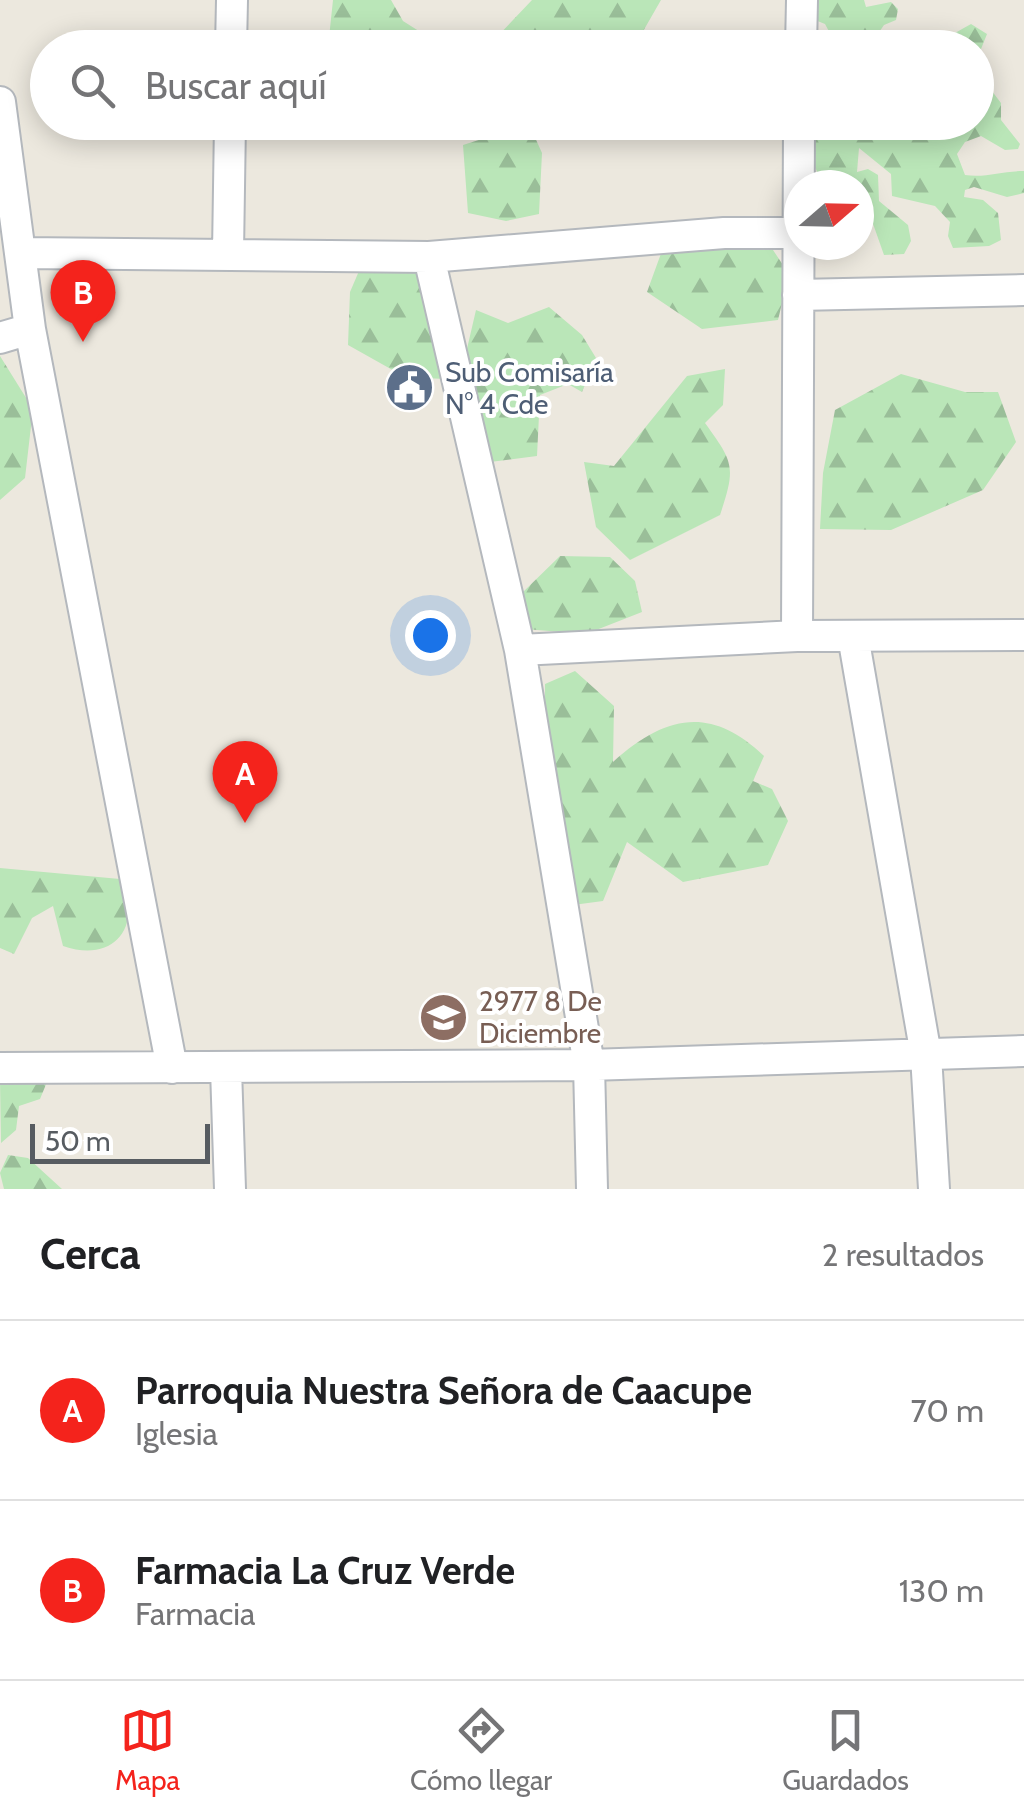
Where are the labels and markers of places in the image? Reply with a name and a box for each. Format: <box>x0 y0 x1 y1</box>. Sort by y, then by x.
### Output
pin: B <box>51 260 116 342</box>
place label: Sub Comisaría N° 4 Cde <box>445 355 614 421</box>
public building icon: Sub Comisaría N° 4 Cde <box>384 362 436 414</box>
pin: A <box>212 740 278 823</box>
place label: 2977 8 De Diciembre <box>479 984 602 1050</box>
school or university icon: 2977 8 De Diciembre <box>418 991 470 1043</box>

